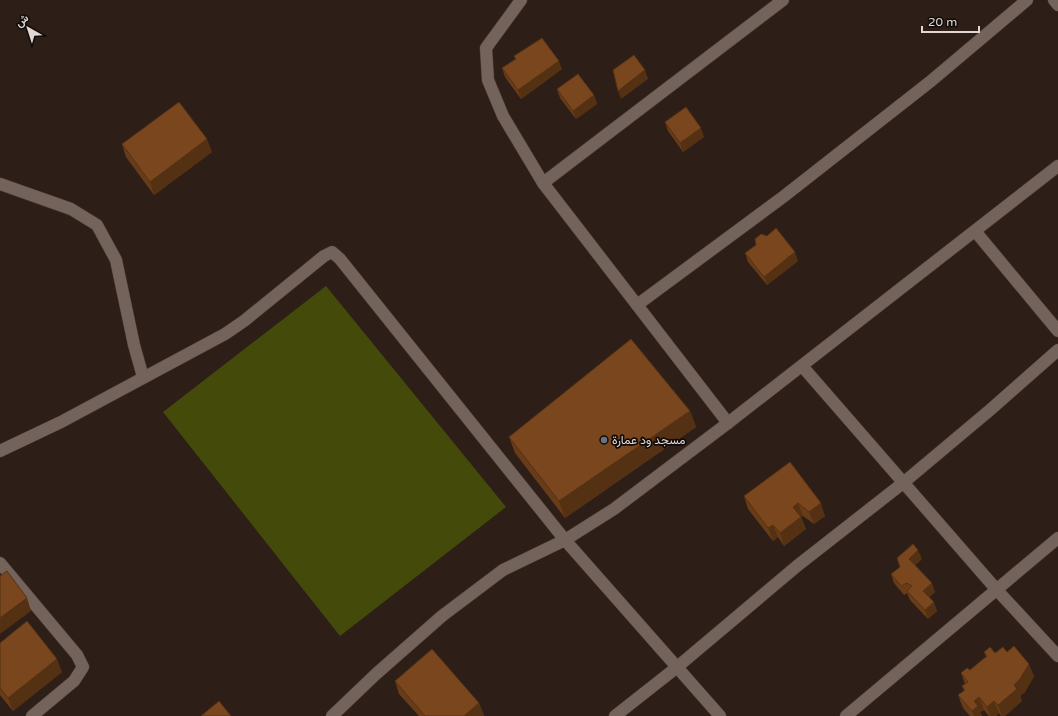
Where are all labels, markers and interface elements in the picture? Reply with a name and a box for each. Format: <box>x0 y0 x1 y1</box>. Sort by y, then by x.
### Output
north arrow <box>8 8 48 48</box>
scale bar <box>922 8 979 34</box>
text: ش <box>13 11 31 30</box>
text: 20 m <box>928 15 957 29</box>
place label: مسجد ود عمارة <box>612 433 685 448</box>
marker: مسجد ود عمارة <box>599 435 609 445</box>

